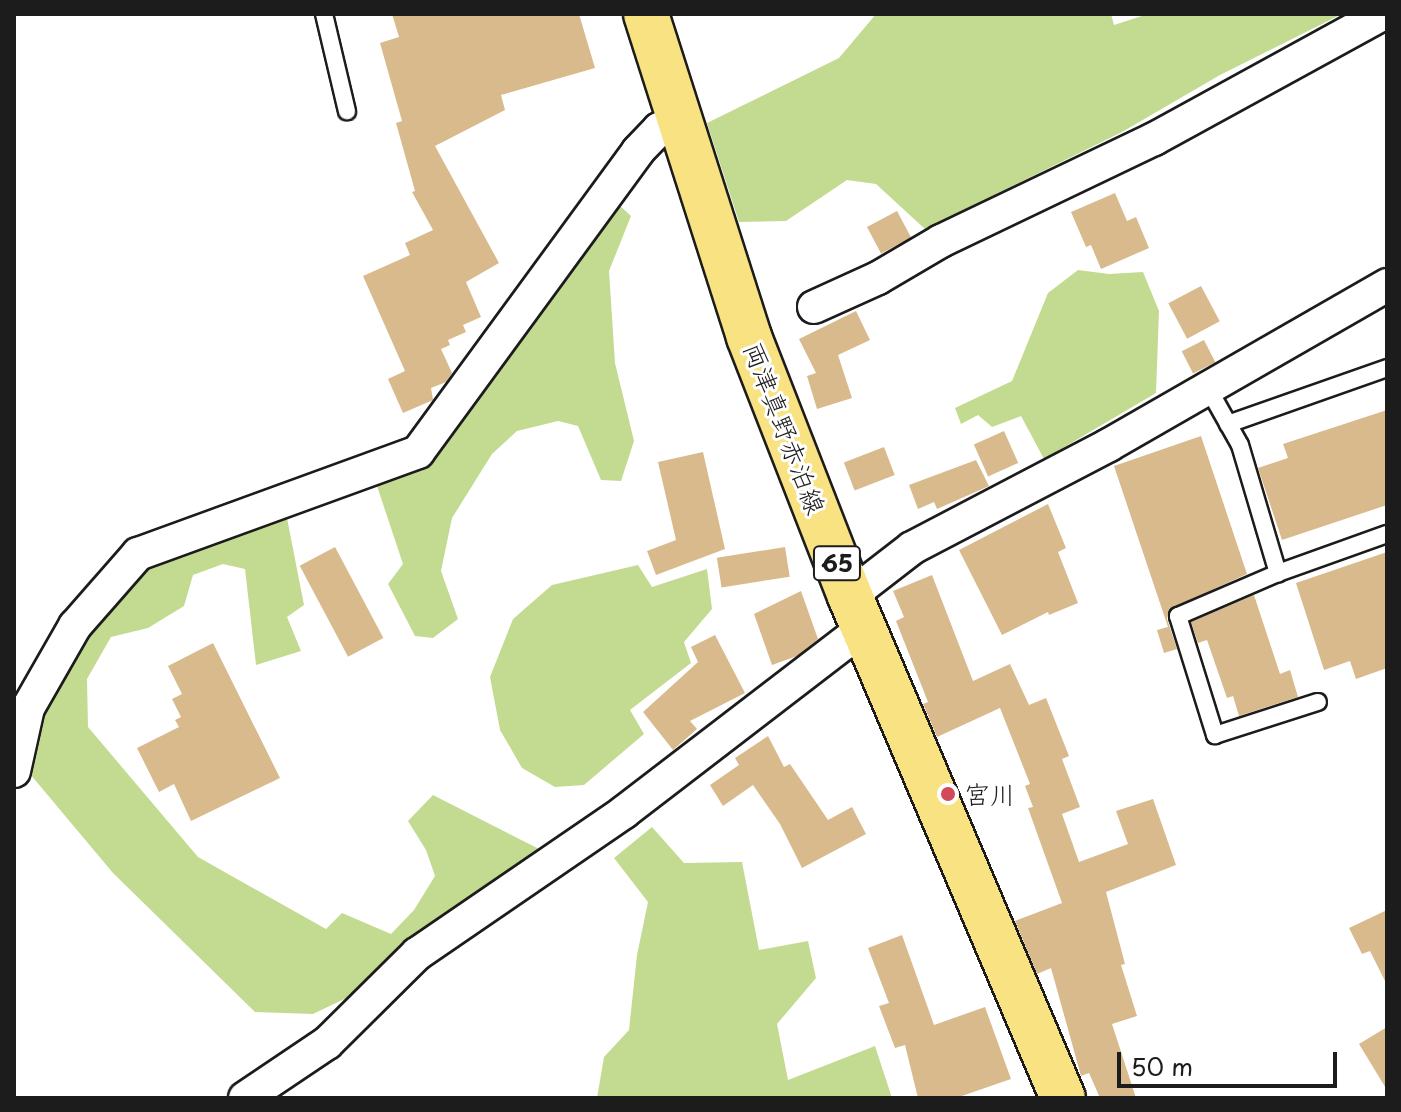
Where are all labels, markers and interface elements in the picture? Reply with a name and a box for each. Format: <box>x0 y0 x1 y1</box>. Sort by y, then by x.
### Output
street label: 両津真野赤泊線 <box>738 337 832 519</box>
road number: 65 <box>811 543 863 583</box>
place label: 宮川 <box>964 778 1016 810</box>
marker: 宮川 <box>939 785 957 803</box>
scale bar <box>1121 1036 1341 1086</box>
text: 50 m <box>1131 1048 1193 1084</box>

